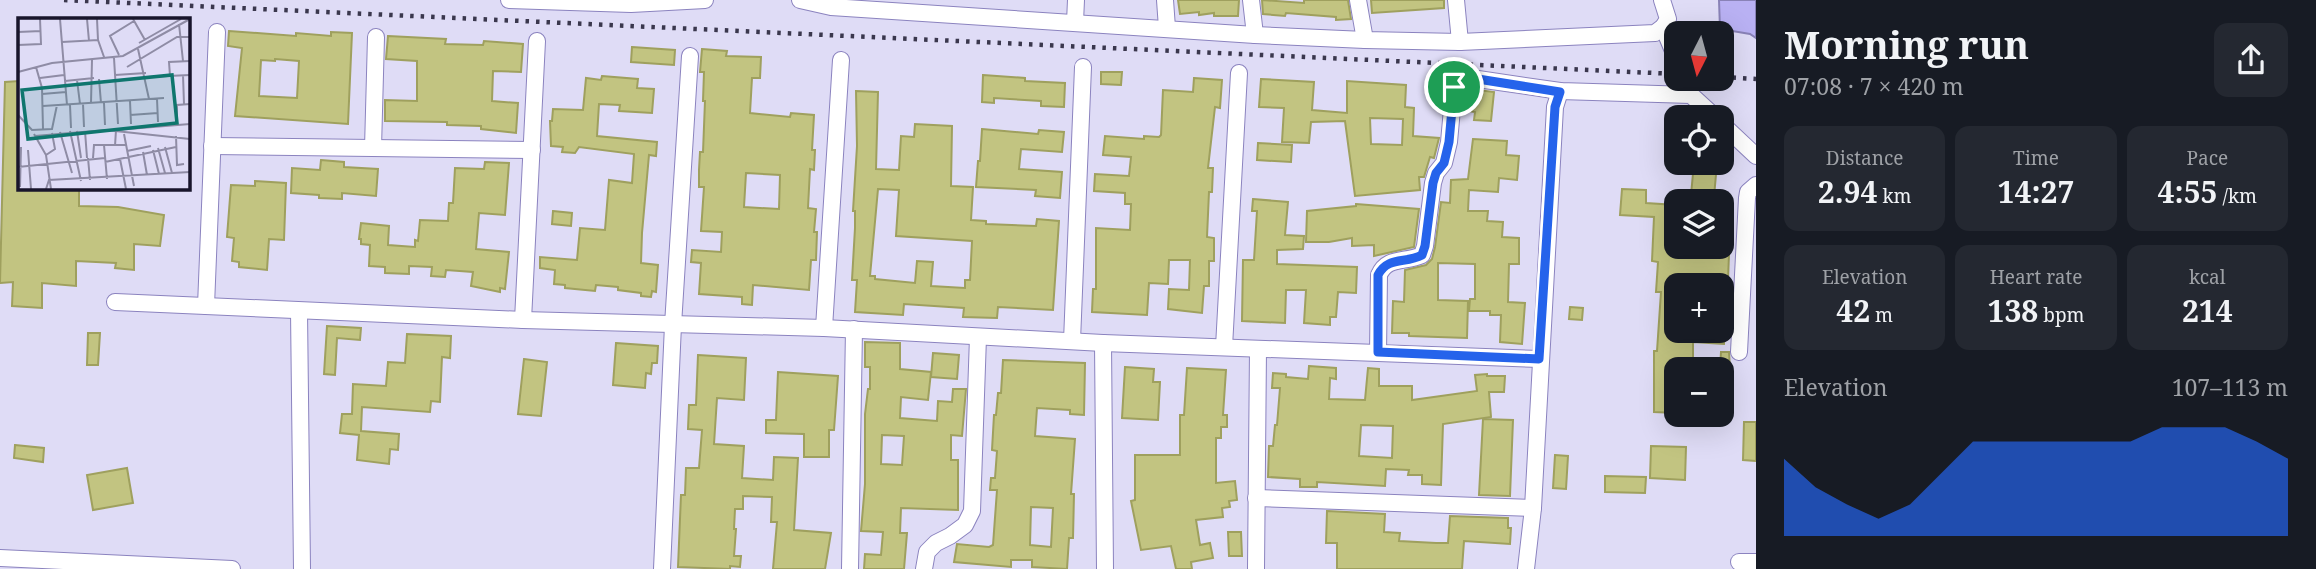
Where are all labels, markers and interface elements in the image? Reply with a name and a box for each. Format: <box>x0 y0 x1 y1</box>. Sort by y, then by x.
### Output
inset map <box>18 18 189 189</box>
text: Morning run <box>1784 18 2029 70</box>
north arrow <box>1664 21 1734 91</box>
map controls <box>1664 21 1734 427</box>
button: share <box>2214 23 2288 97</box>
pin <box>1424 57 1484 117</box>
icon: arrive <box>1435 68 1473 106</box>
text: 07:08 · 7 × 420 m <box>1784 70 1964 102</box>
button: locate <box>1664 105 1734 175</box>
text: Distance <box>1826 145 1903 171</box>
text: Time <box>2013 145 2059 171</box>
text: Pace <box>2186 145 2228 171</box>
text: 2.94 <box>1818 171 1877 212</box>
text: 14:27 <box>1998 171 2074 212</box>
text: 4:55 <box>2158 171 2218 212</box>
text: km <box>1877 183 1912 209</box>
text: /km <box>2218 183 2257 209</box>
button: layers <box>1664 189 1734 259</box>
text: Elevation <box>1822 264 1907 290</box>
text: Heart rate <box>1990 264 2082 290</box>
text: kcal <box>2189 264 2226 290</box>
button: + <box>1664 273 1734 343</box>
text: 42 <box>1836 290 1870 331</box>
text: 138 <box>1987 290 2038 331</box>
text: 214 <box>2182 290 2233 331</box>
text: m <box>1870 302 1893 328</box>
text: bpm <box>2038 302 2085 328</box>
button: − <box>1664 357 1734 427</box>
text: Elevation <box>1784 371 1888 403</box>
text: 107–113 m <box>2172 371 2288 403</box>

